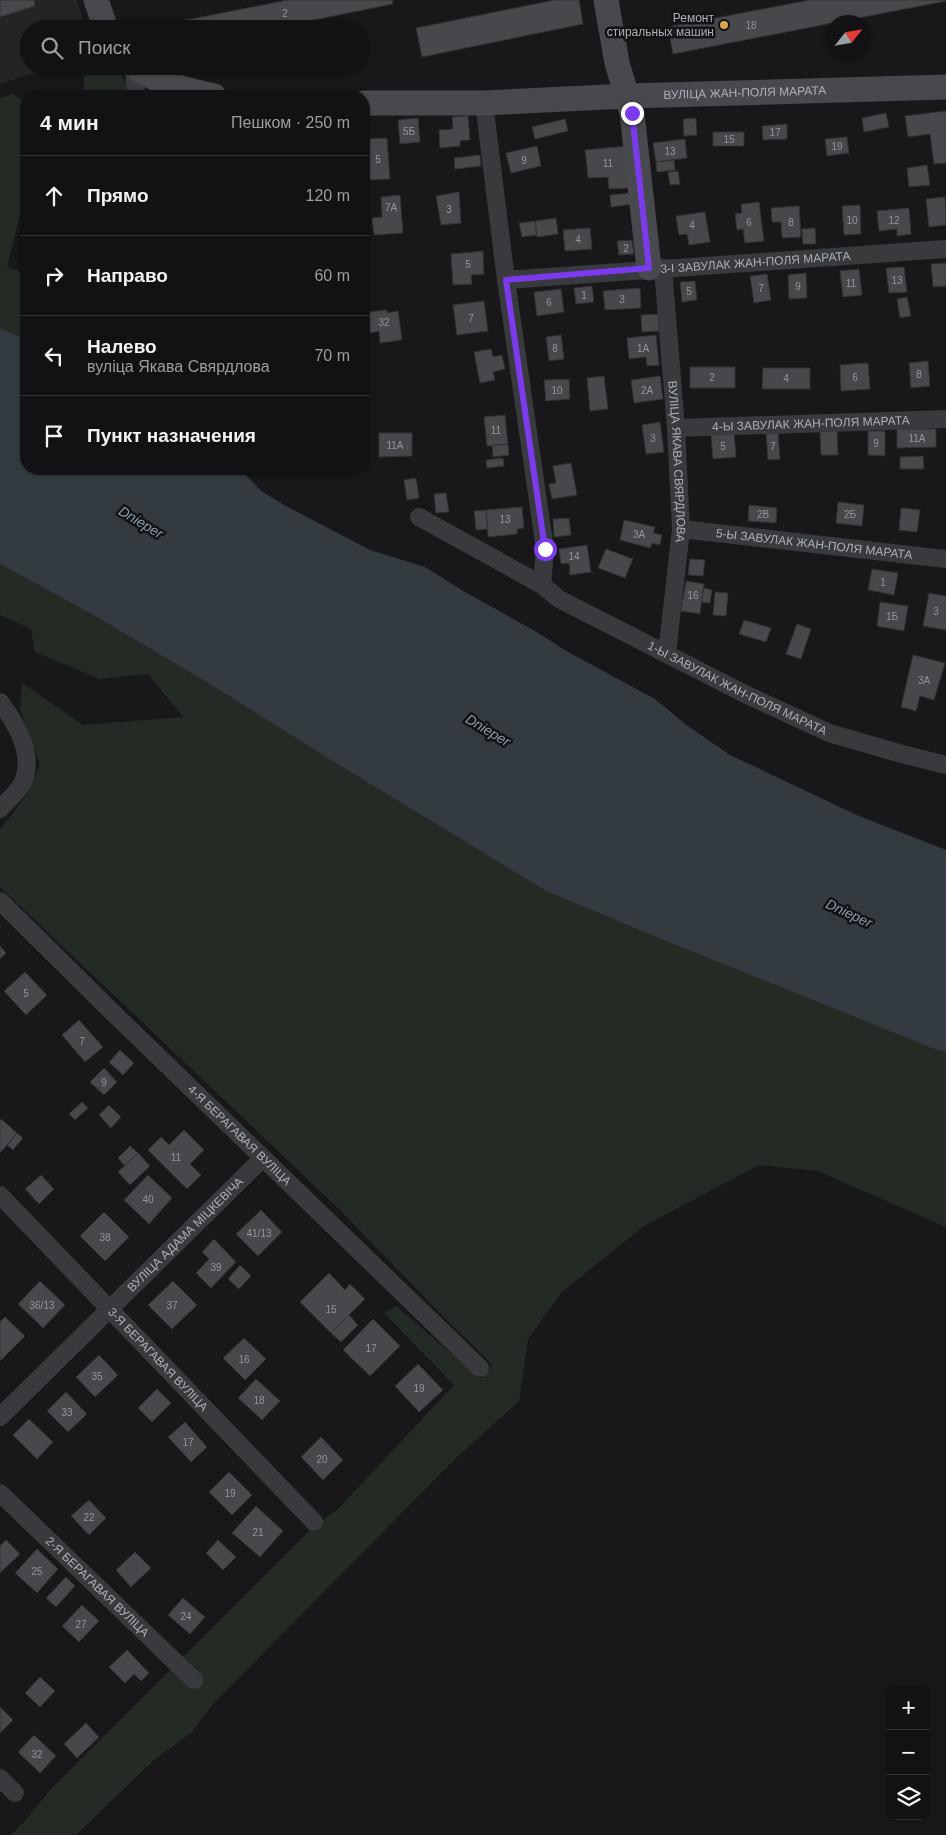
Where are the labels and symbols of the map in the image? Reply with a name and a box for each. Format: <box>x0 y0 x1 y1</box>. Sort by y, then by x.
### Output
house number: 2 <box>282 8 288 19</box>
place label: Ремонт стиральных машин <box>607 11 714 39</box>
north arrow <box>826 15 871 60</box>
marker: Ремонт стиральных машин <box>718 19 730 31</box>
house number: 18 <box>745 20 757 31</box>
street label: ВУЛІЦА ЖАН-ПОЛЯ МАРАТА <box>663 83 826 102</box>
route end <box>621 102 644 125</box>
house number: 5Б <box>403 126 415 137</box>
house number: 17 <box>769 127 781 138</box>
house number: 15 <box>723 134 735 145</box>
house number: 19 <box>831 141 843 152</box>
house number: 13 <box>664 146 676 157</box>
house number: 5 <box>375 154 381 165</box>
house number: 9 <box>521 155 527 166</box>
house number: 11 <box>603 158 614 169</box>
house number: 7А <box>385 202 397 213</box>
house number: 3 <box>446 204 452 215</box>
house number: 10 <box>846 215 858 226</box>
house number: 12 <box>888 215 900 226</box>
house number: 6 <box>746 217 752 228</box>
house number: 8 <box>788 217 794 228</box>
house number: 4 <box>689 220 695 231</box>
house number: 4 <box>575 234 581 245</box>
house number: 2 <box>623 243 629 254</box>
street label: 3-І ЗАВУЛАК ЖАН-ПОЛЯ МАРАТА <box>660 249 851 276</box>
house number: 5 <box>465 259 471 270</box>
house number: 13 <box>891 275 903 286</box>
house number: 11 <box>846 278 857 289</box>
house number: 9 <box>795 281 801 292</box>
house number: 7 <box>758 283 764 294</box>
house number: 5 <box>686 286 692 297</box>
house number: 1 <box>581 290 587 301</box>
house number: 3 <box>619 294 625 305</box>
house number: 6 <box>546 297 552 308</box>
house number: 7 <box>468 313 474 324</box>
house number: 32 <box>378 317 390 328</box>
house number: 8 <box>552 343 558 354</box>
house number: 1А <box>637 343 649 354</box>
house number: 8 <box>916 369 922 380</box>
house number: 2 <box>709 372 715 383</box>
house number: 6 <box>852 372 858 383</box>
house number: 4 <box>783 373 789 384</box>
street label: ВУЛІЦА ЯКАВА СВЯРДЛОВА <box>665 380 688 543</box>
house number: 10 <box>551 385 563 396</box>
house number: 2А <box>641 385 653 396</box>
street label: 4-Ы ЗАВУЛАК ЖАН-ПОЛЯ МАРАТА <box>712 413 910 434</box>
house number: 11 <box>491 425 502 436</box>
house number: 3 <box>650 433 656 444</box>
house number: 11А <box>908 433 926 444</box>
house number: 9 <box>873 438 879 449</box>
house number: 11А <box>386 440 404 451</box>
house number: 5 <box>720 441 726 452</box>
house number: 7 <box>770 441 776 452</box>
water label: Dnieper <box>116 503 167 542</box>
house number: 2В <box>757 509 769 520</box>
house number: 2Б <box>844 509 856 520</box>
house number: 13 <box>499 514 511 525</box>
street label: 5-Ы ЗАВУЛАК ЖАН-ПОЛЯ МАРАТА <box>715 526 913 562</box>
house number: 3А <box>633 529 645 540</box>
route start <box>534 538 557 561</box>
house number: 14 <box>568 551 580 562</box>
house number: 1 <box>880 577 886 588</box>
house number: 16 <box>687 590 699 601</box>
house number: 3 <box>933 606 939 617</box>
house number: 1Б <box>886 611 898 622</box>
street label: 1-Ы ЗАВУЛАК ЖАН-ПОЛЯ МАРАТА <box>645 639 829 738</box>
house number: 3А <box>918 675 930 686</box>
water label: Dnieper <box>463 711 514 750</box>
water label: Dnieper <box>823 895 876 931</box>
house number: 5 <box>23 988 29 999</box>
house number: 7 <box>79 1036 85 1047</box>
house number: 9 <box>101 1077 107 1088</box>
street label: 4-Я БЕРАГАВАЯ ВУЛІЦА <box>185 1082 294 1188</box>
house number: 11 <box>171 1152 182 1163</box>
street label: ВУЛІЦА АДАМА МІЦКЕВІЧА <box>124 1175 246 1295</box>
house number: 40 <box>142 1194 154 1205</box>
house number: 41/13 <box>246 1228 272 1239</box>
house number: 38 <box>99 1232 111 1243</box>
house number: 39 <box>210 1262 222 1273</box>
house number: 36/13 <box>29 1300 55 1311</box>
house number: 37 <box>166 1300 178 1311</box>
house number: 15 <box>325 1304 337 1315</box>
street label: 3-Я БЕРАГАВАЯ ВУЛІЦА <box>105 1305 211 1414</box>
house number: 17 <box>365 1343 377 1354</box>
house number: 16 <box>238 1354 250 1365</box>
house number: 35 <box>91 1371 103 1382</box>
house number: 19 <box>413 1383 425 1394</box>
house number: 18 <box>253 1395 265 1406</box>
house number: 33 <box>61 1407 73 1418</box>
house number: 17 <box>182 1437 194 1448</box>
house number: 20 <box>316 1454 328 1465</box>
house number: 19 <box>224 1488 236 1499</box>
house number: 22 <box>83 1512 95 1523</box>
house number: 21 <box>252 1527 264 1538</box>
street label: 2-Я БЕРАГАВАЯ ВУЛІЦА <box>43 1534 152 1640</box>
house number: 25 <box>31 1566 43 1577</box>
house number: 24 <box>180 1611 192 1622</box>
house number: 27 <box>75 1619 87 1630</box>
house number: 32 <box>31 1749 43 1760</box>

